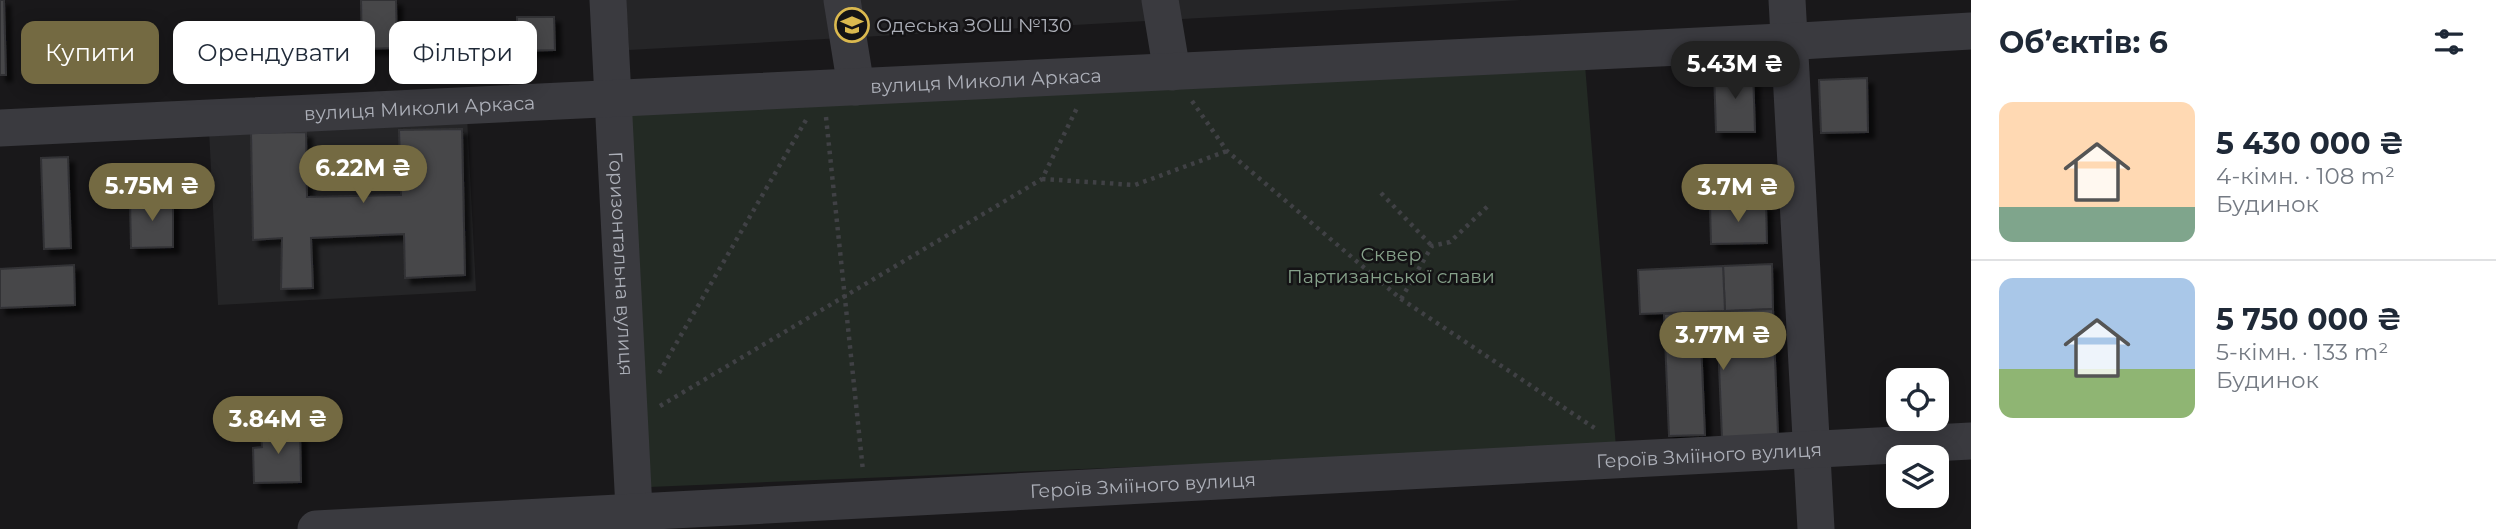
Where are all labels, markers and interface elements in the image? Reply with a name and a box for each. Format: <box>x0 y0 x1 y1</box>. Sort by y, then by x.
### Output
school or university icon: Одеська ЗОШ №130 <box>833 6 871 44</box>
place label: Одеська ЗОШ №130 <box>876 14 1071 37</box>
chip: Купити <box>21 21 159 84</box>
chip: Орендувати <box>173 21 375 84</box>
chip: Фільтри <box>389 21 537 84</box>
icon: filters <box>2430 23 2468 61</box>
text: Об’єктів: 6 <box>1999 24 2168 61</box>
pin: 5.43M ₴ <box>1670 42 1800 101</box>
text: 5.43M ₴ <box>1687 50 1783 78</box>
street label: вулиця Миколи Аркаса <box>870 63 1102 98</box>
street label: вулиця Миколи Аркаса <box>303 91 536 125</box>
text: 5 430 000 ₴ <box>2216 125 2404 162</box>
icon: home <box>2055 130 2139 214</box>
pin: 6.22M ₴ <box>298 146 428 205</box>
street label: Горизонтальна вулиця <box>604 151 639 377</box>
text: 6.22M ₴ <box>315 154 411 182</box>
text: 4-кімн. · 108 m² <box>2216 162 2395 190</box>
pin: 5.75M ₴ <box>87 164 217 223</box>
pin: 3.7M ₴ <box>1681 164 1795 224</box>
text: 5.75M ₴ <box>105 172 199 200</box>
text: 3.7M ₴ <box>1698 173 1779 201</box>
text: Будинок <box>2216 190 2319 218</box>
park label: Сквер Партизанської слави <box>1287 243 1495 288</box>
text: 5 750 000 ₴ <box>2216 301 2402 338</box>
icon: home <box>2055 306 2139 390</box>
pin: 3.77M ₴ <box>1658 312 1788 372</box>
text: 3.77M ₴ <box>1675 321 1771 349</box>
text: 5-кімн. · 133 m² <box>2216 338 2388 366</box>
text: Будинок <box>2216 366 2319 394</box>
map controls <box>1886 368 1949 508</box>
button: locate <box>1886 368 1949 431</box>
pin: 3.84M ₴ <box>213 396 343 456</box>
text: 3.84M ₴ <box>229 405 327 433</box>
street label: Героїв Зміїного вулиця <box>1595 437 1823 472</box>
button: layers <box>1886 445 1949 508</box>
street label: Героїв Зміїного вулиця <box>1029 468 1256 503</box>

